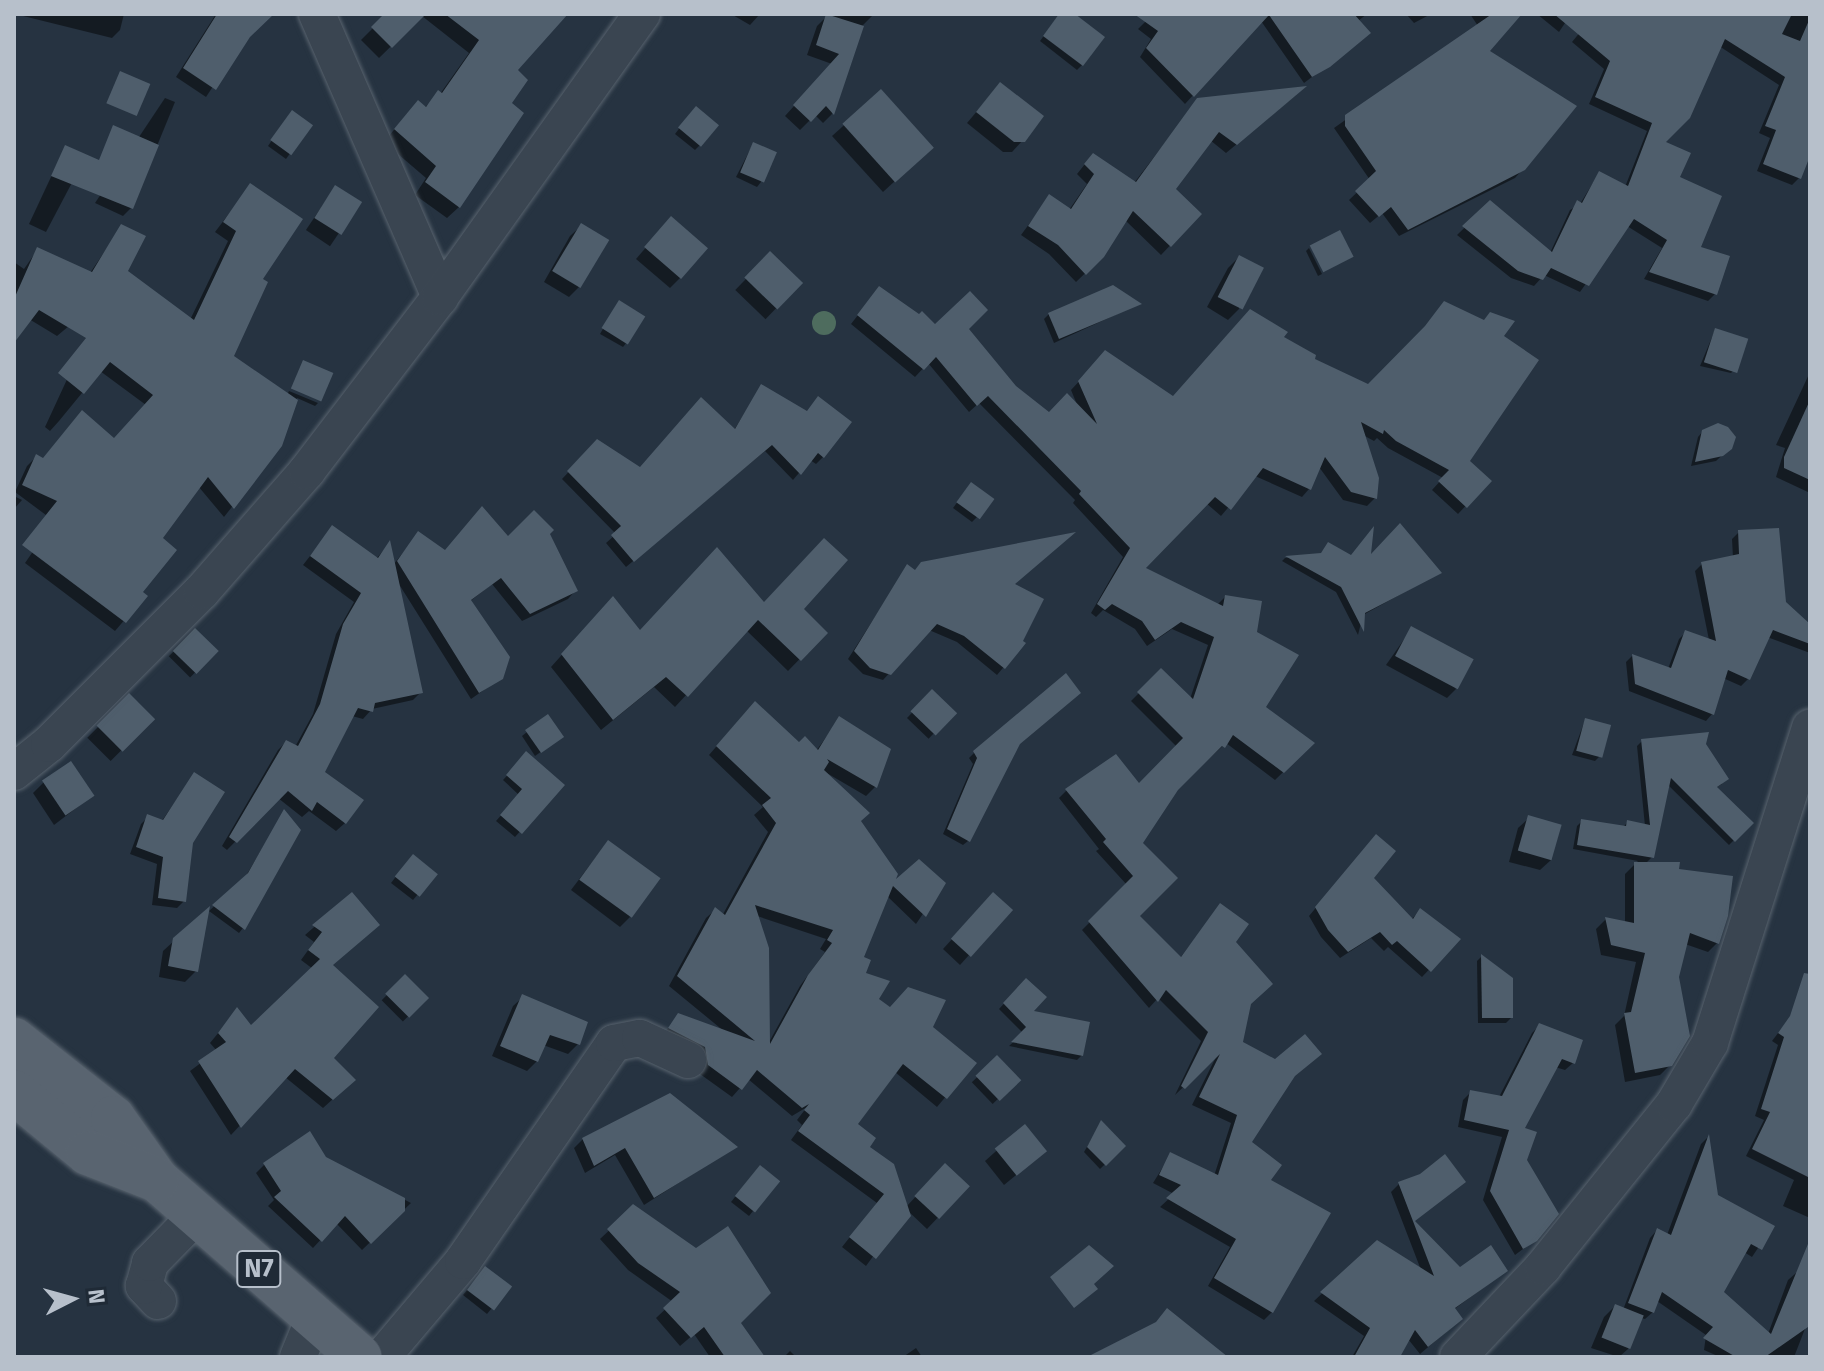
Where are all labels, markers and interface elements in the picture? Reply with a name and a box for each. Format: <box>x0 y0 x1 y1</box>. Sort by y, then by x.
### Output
road number: N7 <box>235 1247 283 1291</box>
north arrow <box>32 1259 112 1339</box>
text: N <box>82 1288 111 1305</box>

